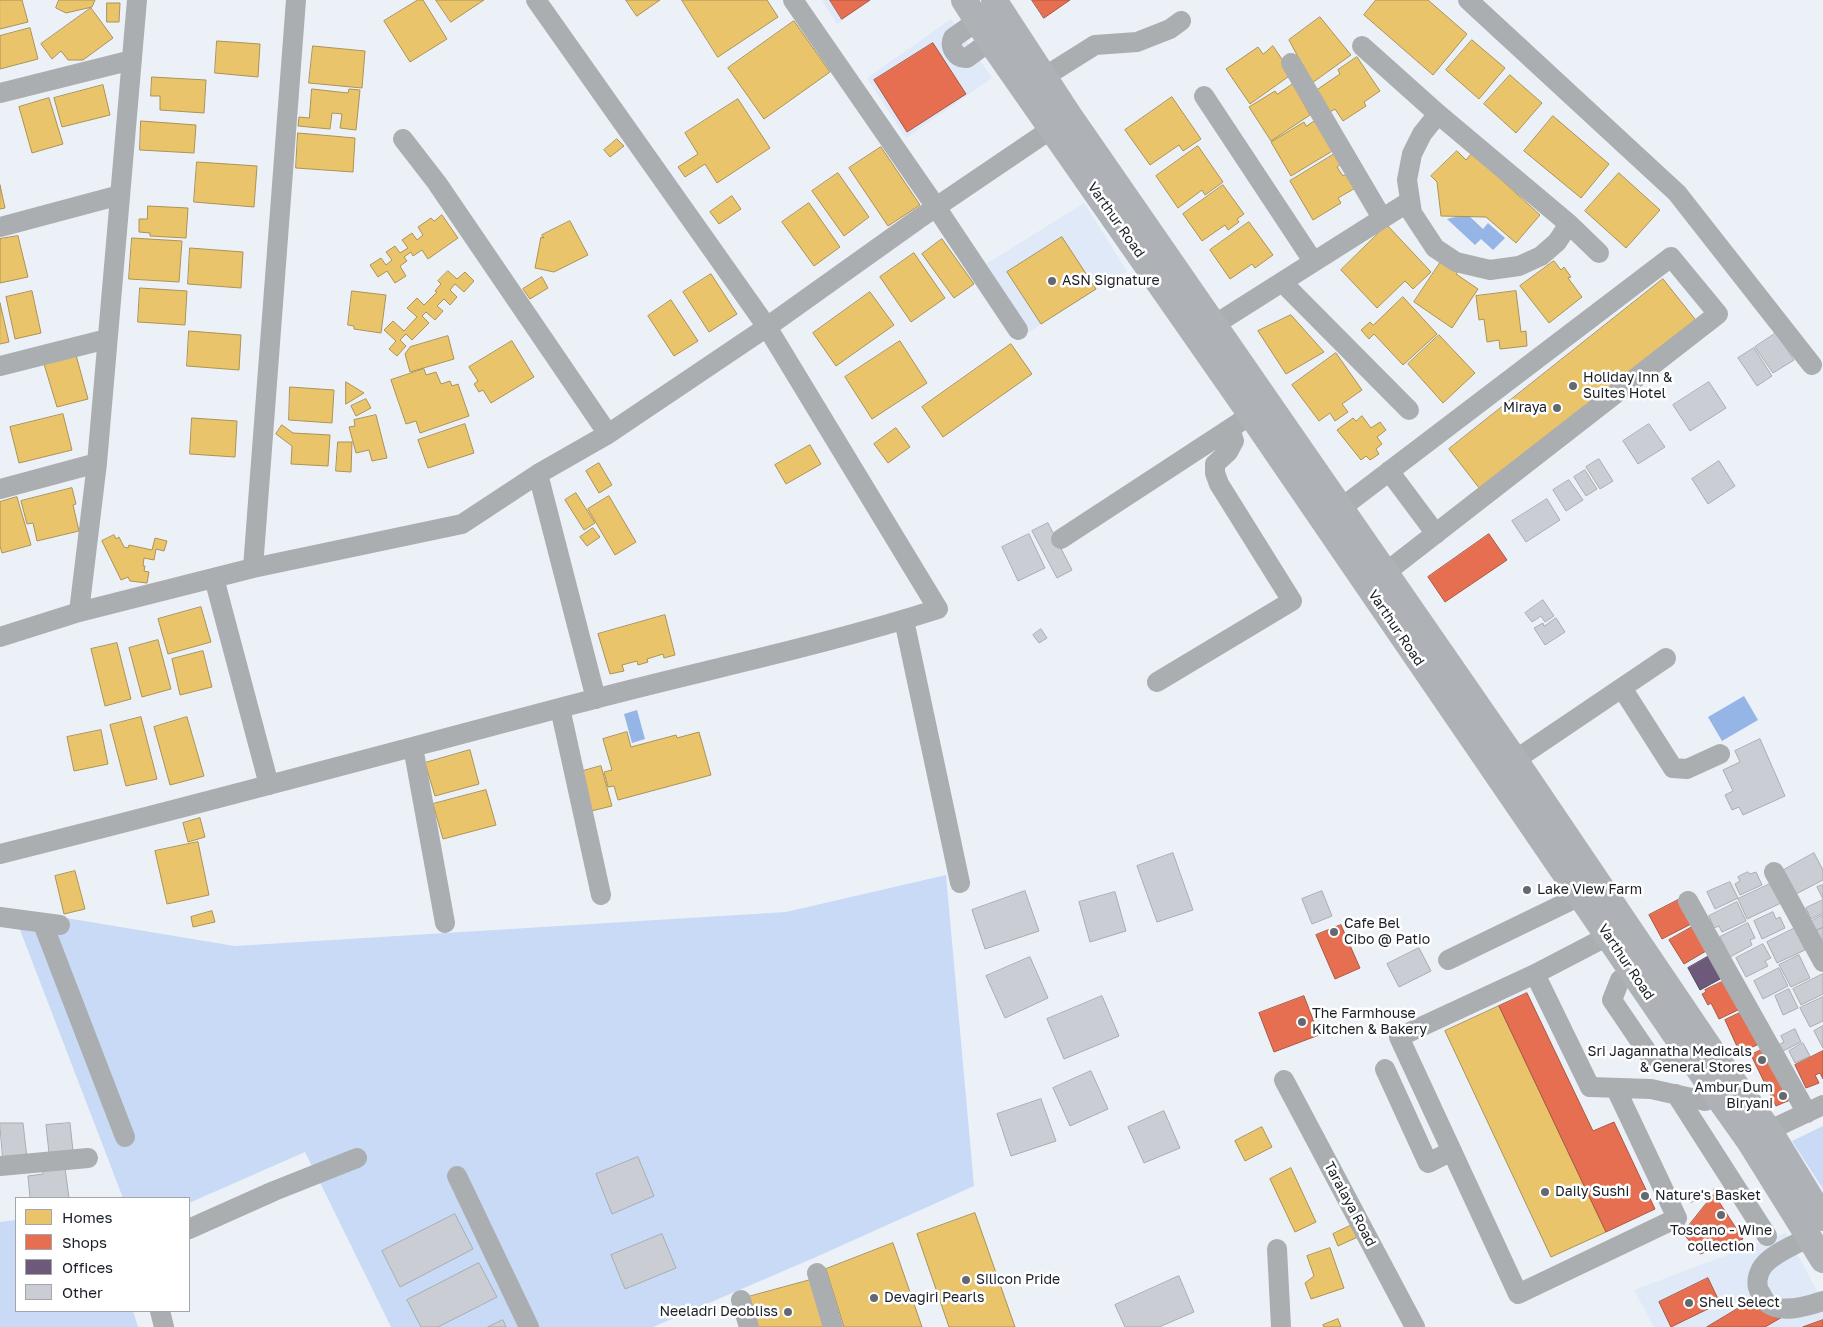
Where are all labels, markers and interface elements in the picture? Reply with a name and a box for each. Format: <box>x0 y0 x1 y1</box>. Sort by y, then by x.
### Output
street label: Varthur Road <box>1084 179 1148 261</box>
place label: ASN Signature <box>1062 273 1160 289</box>
marker: ASN Signature <box>1046 275 1058 287</box>
place label: Holiday Inn & Suites Hotel <box>1583 370 1672 402</box>
marker: Holiday Inn & Suites Hotel <box>1567 380 1579 392</box>
place label: Miraya <box>1503 400 1547 416</box>
marker: Miraya <box>1551 402 1563 414</box>
street label: Varthur Road <box>1364 587 1428 669</box>
place label: Lake View Farm <box>1537 882 1642 898</box>
marker: Lake View Farm <box>1521 884 1533 896</box>
place label: Cafe Bel Cibo @ Patio <box>1344 916 1430 949</box>
street label: Varthur Road <box>1594 921 1658 1003</box>
marker: Cafe Bel Cibo @ Patio <box>1328 926 1340 938</box>
place label: The Farmhouse Kitchen & Bakery <box>1312 1006 1427 1038</box>
marker: The Farmhouse Kitchen & Bakery <box>1296 1016 1308 1028</box>
place label: Sri Jagannatha Medicals & General Stores <box>1588 1044 1752 1076</box>
marker: Sri Jagannatha Medicals & General Stores <box>1756 1054 1768 1066</box>
place label: Ambur Dum Biryani <box>1695 1080 1773 1112</box>
marker: Ambur Dum Biryani <box>1777 1090 1789 1102</box>
street label: Taralaya Road <box>1321 1159 1379 1249</box>
place label: Daily Sushi <box>1555 1184 1629 1200</box>
marker: Daily Sushi <box>1539 1186 1551 1198</box>
place label: Nature's Basket <box>1655 1188 1761 1204</box>
marker: Nature's Basket <box>1639 1190 1651 1202</box>
legend <box>15 1197 190 1312</box>
text: Homes <box>62 1208 112 1226</box>
marker: Toscano - Wine collection <box>1715 1209 1727 1221</box>
place label: Toscano - Wine collection <box>1670 1223 1772 1256</box>
text: Shops <box>62 1233 107 1251</box>
text: Offices <box>62 1258 113 1276</box>
place label: Silicon Pride <box>976 1272 1060 1288</box>
marker: Silicon Pride <box>960 1274 972 1286</box>
text: Other <box>62 1283 103 1301</box>
place label: Devagiri Pearls <box>884 1290 984 1306</box>
marker: Devagiri Pearls <box>868 1292 880 1304</box>
place label: Shell Select <box>1699 1295 1780 1311</box>
marker: Shell Select <box>1683 1297 1695 1309</box>
place label: Neeladri Deobliss <box>659 1304 778 1320</box>
marker: Neeladri Deobliss <box>782 1306 794 1318</box>

